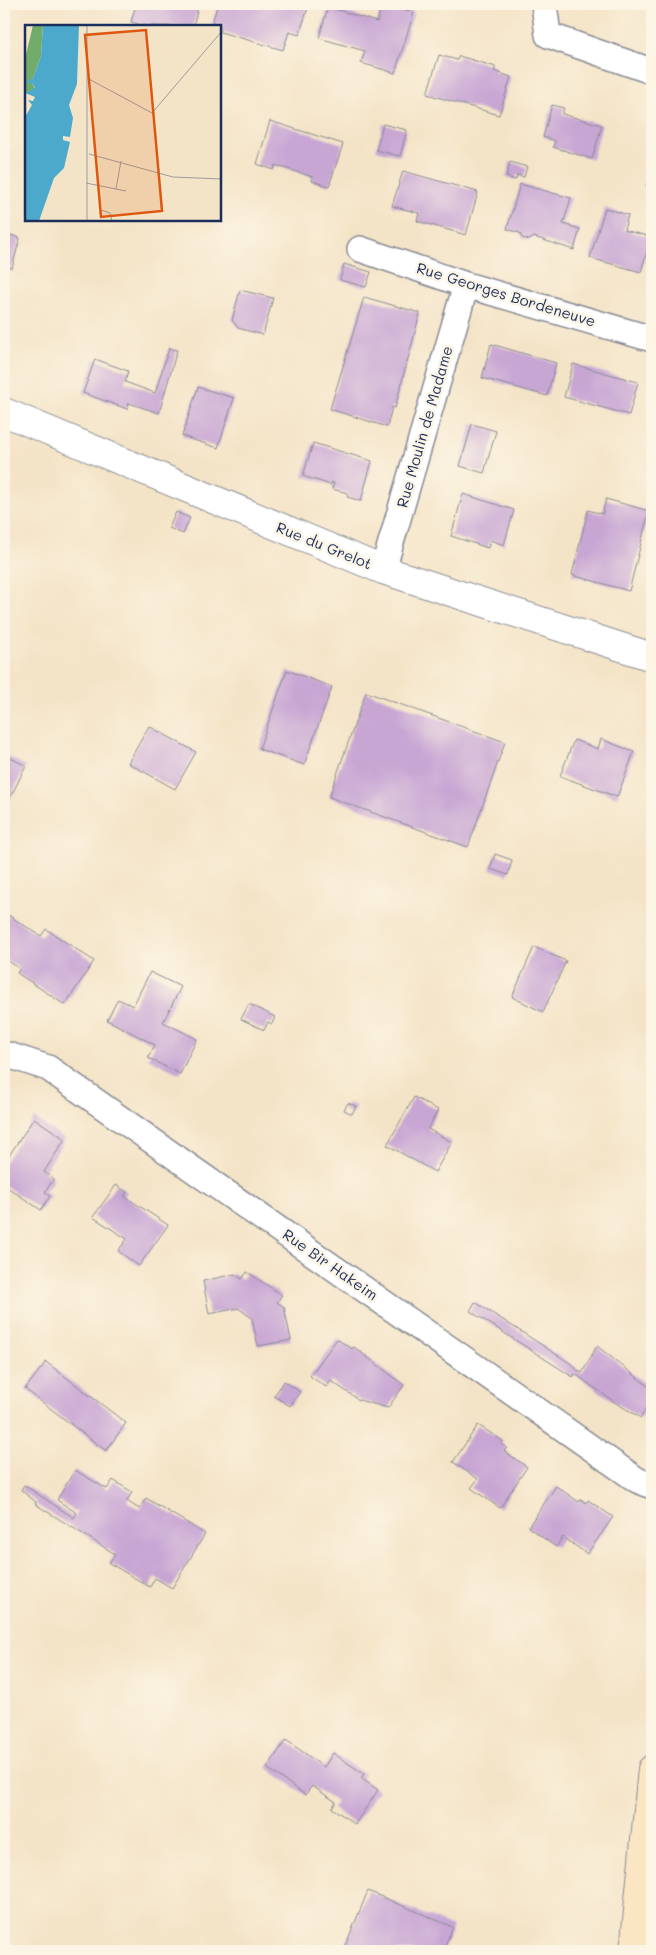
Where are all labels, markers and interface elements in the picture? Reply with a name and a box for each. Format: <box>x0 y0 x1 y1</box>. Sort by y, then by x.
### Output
inset map <box>25 25 221 221</box>
street label: Rue Georges Bordeneuve <box>414 257 598 331</box>
street label: Rue Moulin de Madame <box>391 343 457 510</box>
street label: Rue du Grelot <box>274 517 375 573</box>
street label: Rue Bir Hakeim <box>279 1224 382 1304</box>

